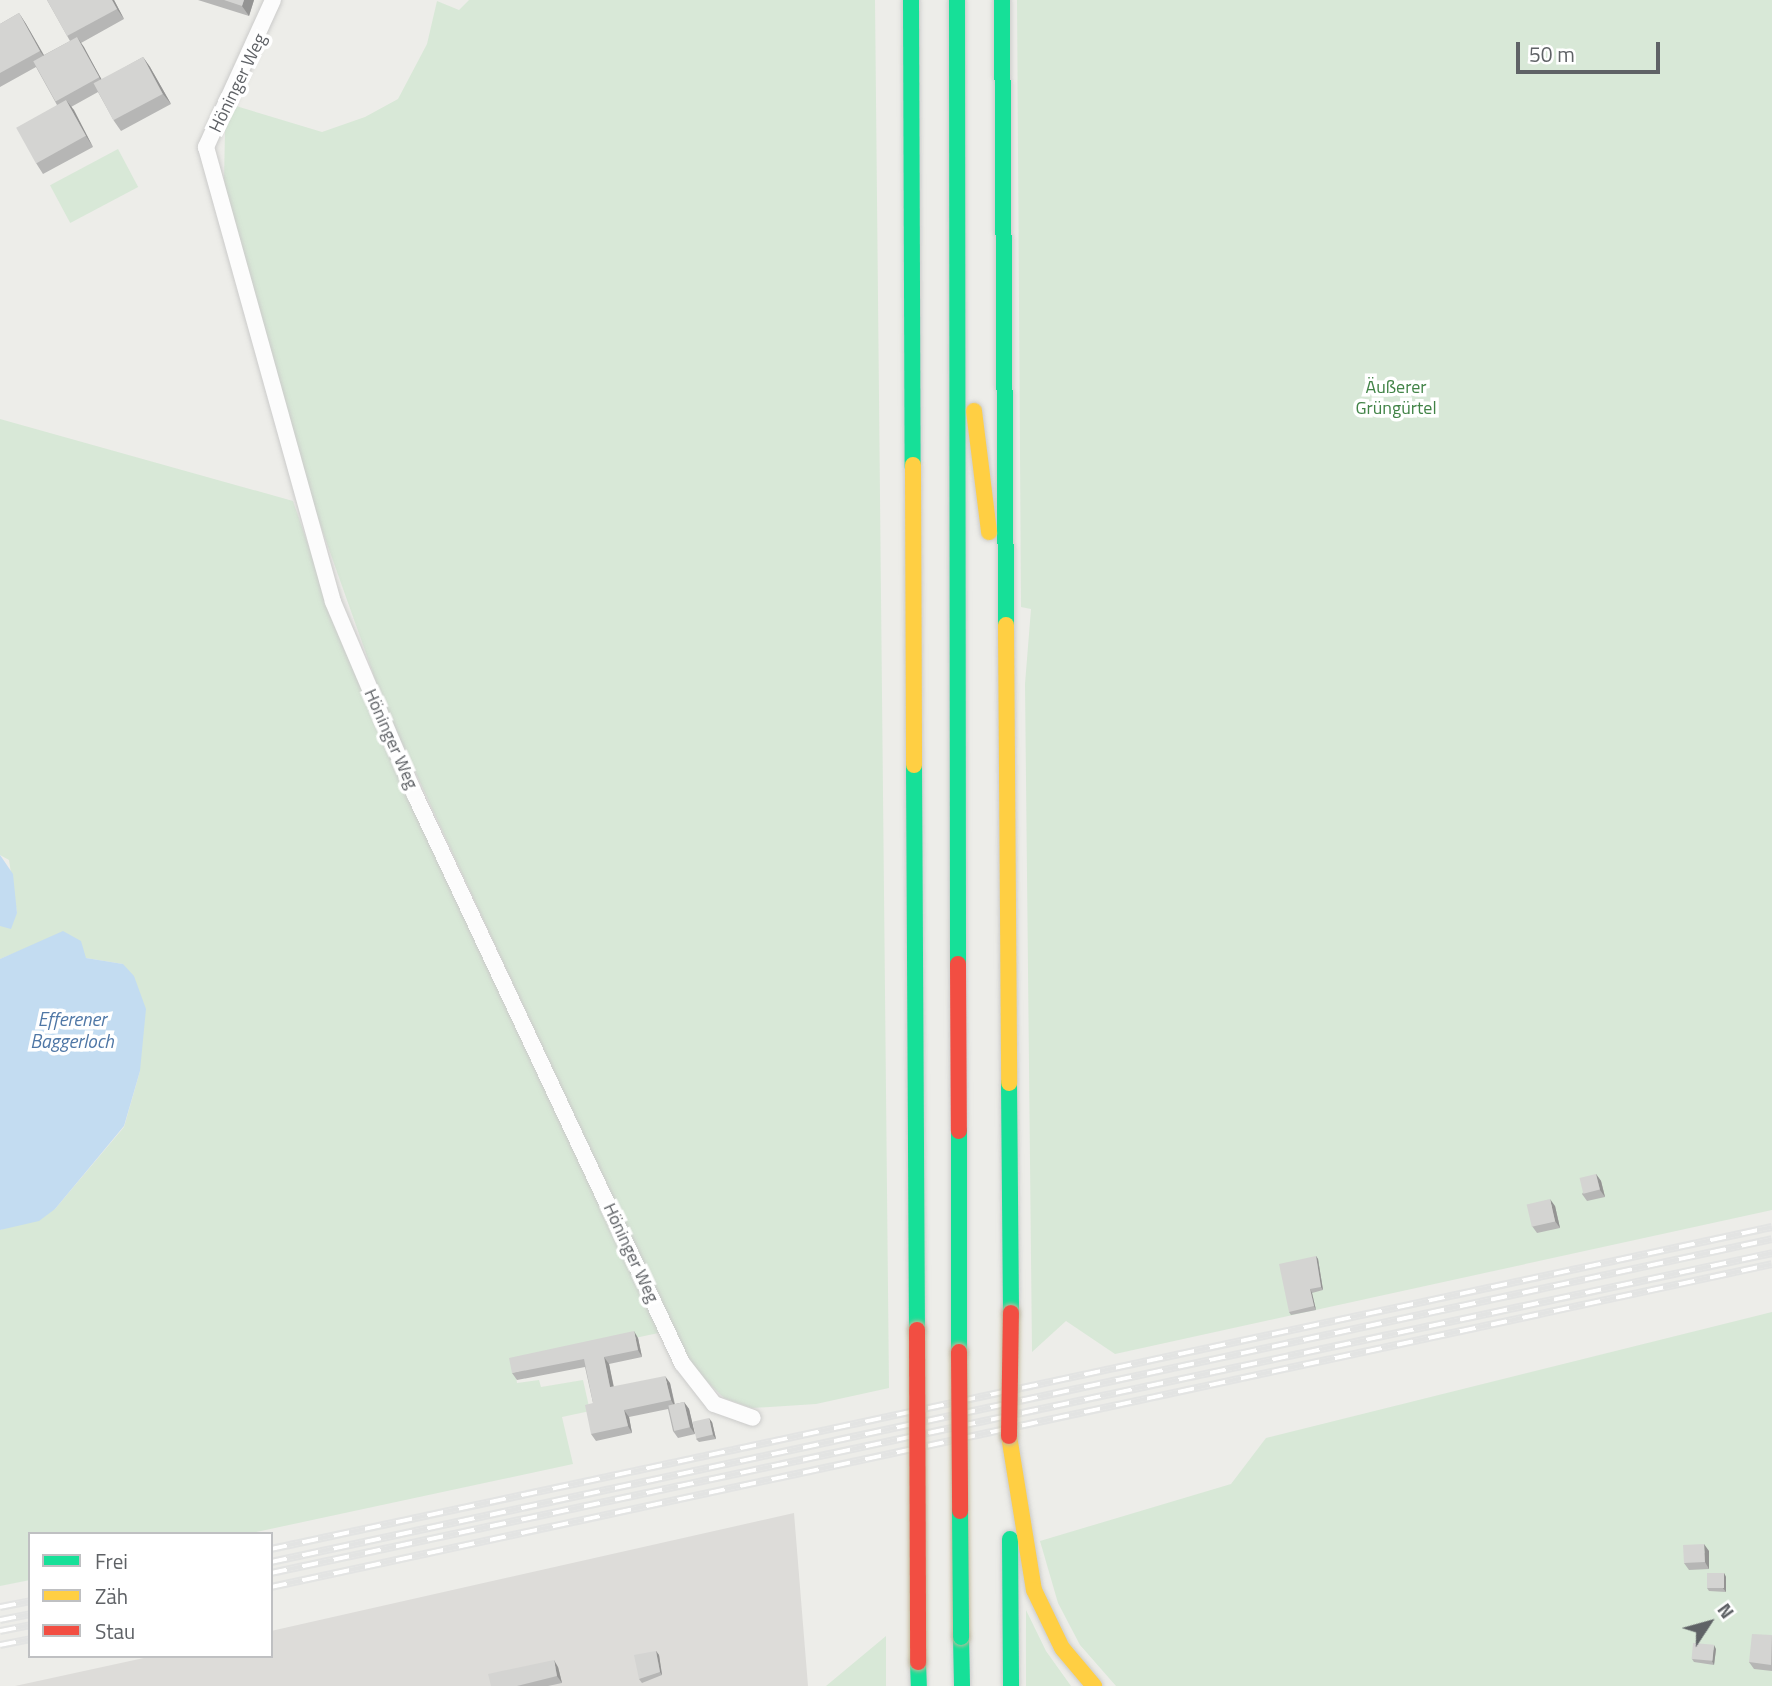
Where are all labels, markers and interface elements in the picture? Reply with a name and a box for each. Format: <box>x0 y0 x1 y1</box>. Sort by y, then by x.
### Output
scale bar <box>1520 28 1664 72</box>
street label: Höninger Weg <box>205 30 271 136</box>
text: 50 m <box>1529 38 1575 70</box>
park label: Äußerer Grüngürtel <box>1355 377 1437 420</box>
street label: Höninger Weg <box>359 686 423 792</box>
water label: Efferener Baggerloch <box>30 1008 114 1052</box>
street label: Höninger Weg <box>599 1200 663 1306</box>
legend <box>28 1532 273 1658</box>
text: Frei <box>95 1545 128 1577</box>
text: Zäh <box>95 1580 128 1612</box>
north arrow <box>1674 1588 1744 1658</box>
text: N <box>1711 1597 1742 1624</box>
text: Stau <box>95 1615 135 1647</box>

